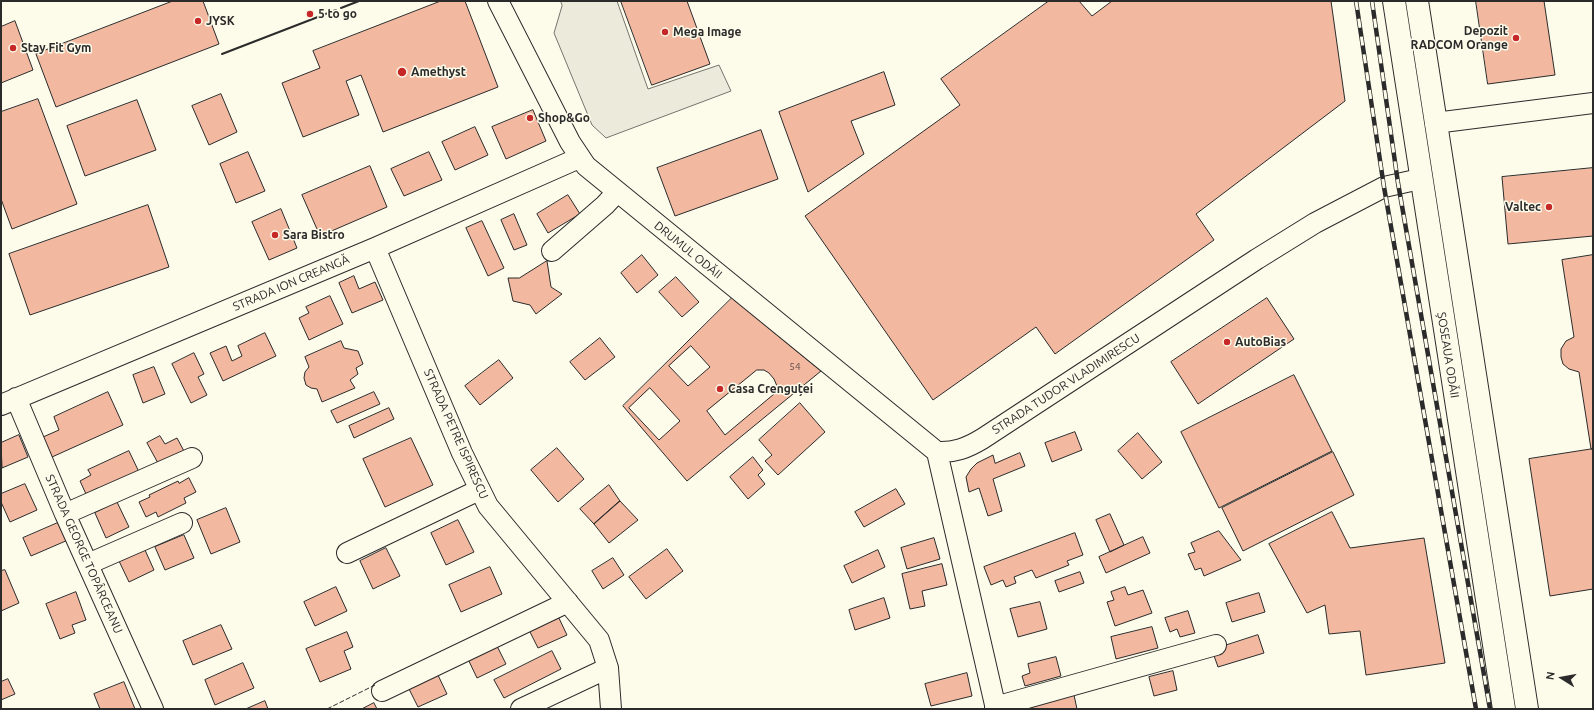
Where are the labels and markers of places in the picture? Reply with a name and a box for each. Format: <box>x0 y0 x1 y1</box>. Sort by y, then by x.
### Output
place label: 5 to go <box>318 7 357 21</box>
marker: 5 to go <box>305 9 315 19</box>
place label: JYSK <box>206 14 235 28</box>
marker: JYSK <box>193 16 203 26</box>
place label: Depozit RADCOM Orange <box>1410 24 1508 52</box>
place label: Mega Image <box>673 25 741 39</box>
marker: Mega Image <box>660 27 670 37</box>
marker: Depozit RADCOM Orange <box>1511 33 1521 43</box>
place label: Stay Fit Gym <box>21 41 91 55</box>
marker: Stay Fit Gym <box>8 43 18 53</box>
place label: Amethyst <box>411 65 466 79</box>
marker: Amethyst <box>396 66 408 78</box>
place label: Shop&Go <box>538 111 590 125</box>
marker: Shop&Go <box>525 113 535 123</box>
place label: Valtec <box>1505 200 1541 214</box>
marker: Valtec <box>1544 202 1554 212</box>
place label: Sara Bistro <box>283 228 345 242</box>
marker: Sara Bistro <box>270 230 280 240</box>
place label: AutoBias <box>1235 335 1286 349</box>
marker: AutoBias <box>1222 337 1232 347</box>
place label: Casa Crenguței <box>728 382 813 396</box>
marker: Casa Crenguței <box>715 384 725 394</box>

